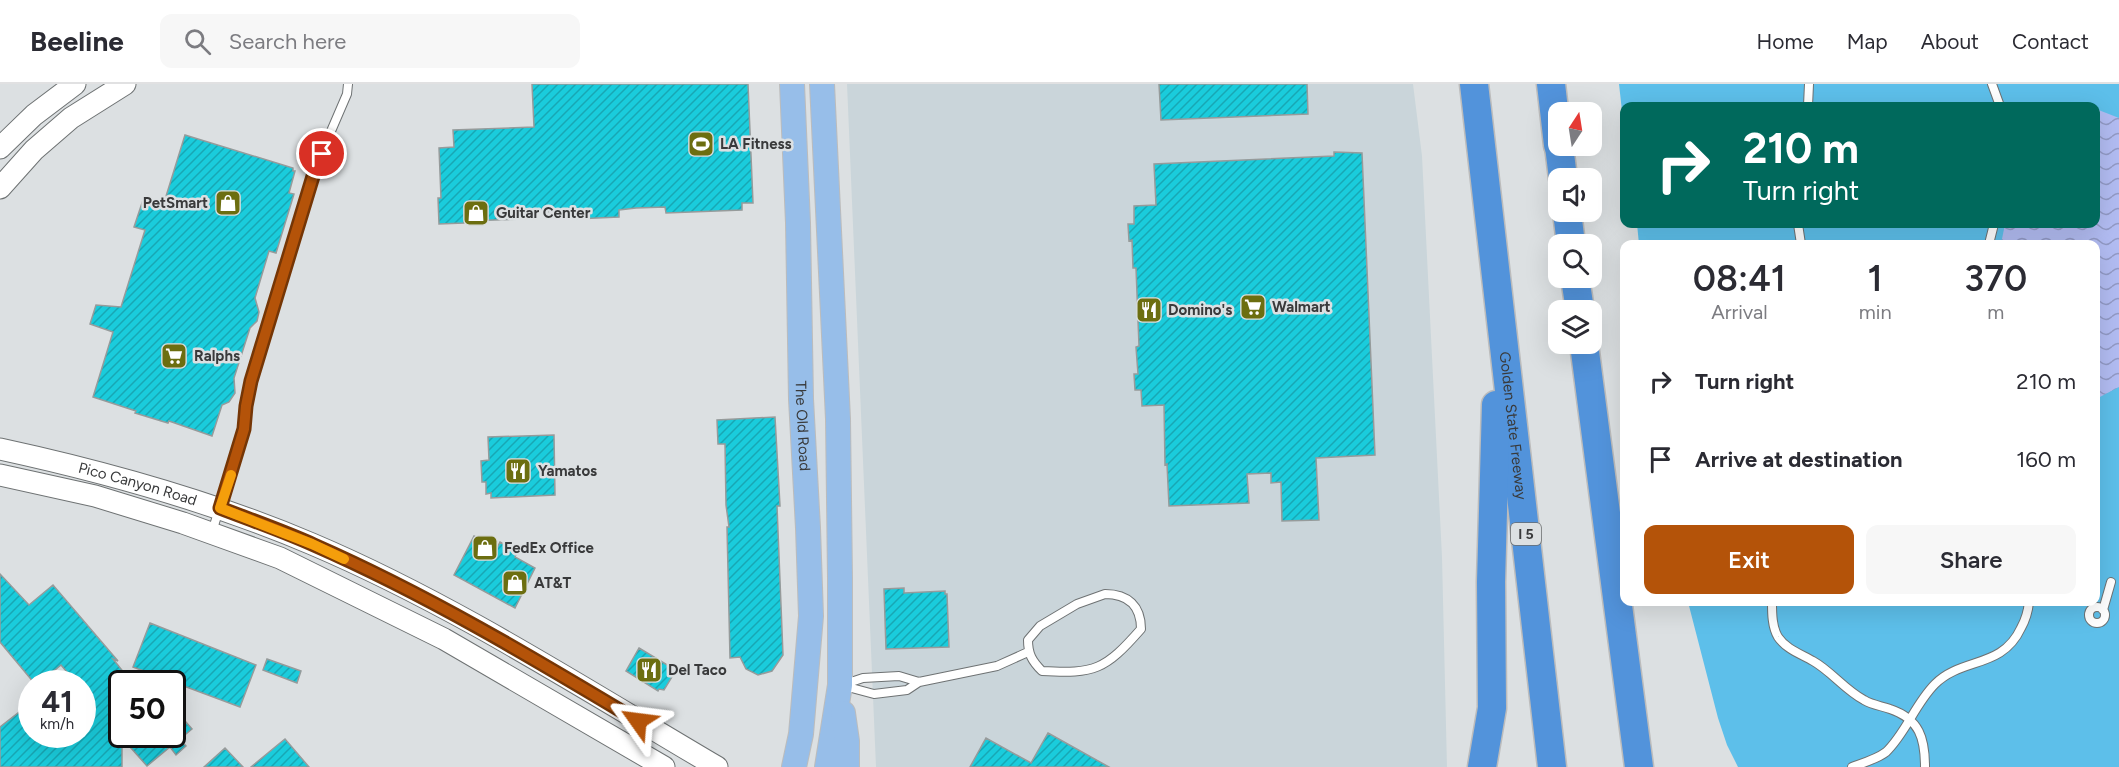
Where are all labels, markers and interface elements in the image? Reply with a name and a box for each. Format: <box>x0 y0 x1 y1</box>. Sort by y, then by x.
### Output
search box <box>160 14 580 68</box>
text: Beeline <box>30 24 124 58</box>
icon: search <box>181 25 214 58</box>
text: Search here <box>229 28 346 55</box>
text: Home <box>1757 29 1814 54</box>
text: Map <box>1847 29 1888 54</box>
text: About <box>1921 29 1979 54</box>
text: Contact <box>2012 29 2089 54</box>
north arrow <box>1548 102 1602 156</box>
map controls <box>1548 102 1602 354</box>
text: 210 m <box>1743 123 1859 174</box>
icon: right <box>1644 126 1722 204</box>
pin <box>296 128 347 179</box>
sports icon: LA Fitness <box>686 129 716 159</box>
place label: LA Fitness <box>720 135 791 153</box>
icon: arrive <box>305 137 338 170</box>
button: sound <box>1548 168 1602 222</box>
text: Turn right <box>1743 174 1859 207</box>
shop icon: PetSmart <box>213 188 243 218</box>
place label: PetSmart <box>143 194 208 212</box>
shop icon: Guitar Center <box>461 198 491 228</box>
place label: Guitar Center <box>496 204 591 222</box>
button: search <box>1548 234 1602 288</box>
text: 08:41 <box>1693 257 1786 300</box>
text: 1 <box>1868 257 1883 300</box>
text: 370 <box>1964 257 2027 300</box>
supermarket icon: Walmart <box>1238 292 1268 322</box>
restaurant icon: Domino's <box>1134 295 1164 325</box>
place label: Walmart <box>1272 298 1331 316</box>
button: layers <box>1548 300 1602 354</box>
text: Arrival <box>1711 300 1768 324</box>
text: min <box>1859 300 1892 324</box>
text: m <box>1987 300 2004 324</box>
place label: Domino's <box>1168 301 1232 319</box>
supermarket icon: Ralphs <box>159 341 189 371</box>
place label: Ralphs <box>194 347 240 365</box>
street label: Golden State Freeway <box>1496 351 1530 501</box>
icon: right <box>1644 365 1677 398</box>
text: Turn right <box>1695 368 1794 395</box>
text: 210 m <box>2016 368 2076 395</box>
street label: The Old Road <box>792 380 814 472</box>
icon: arrive <box>1644 443 1677 476</box>
text: Arrive at destination <box>1695 446 1903 473</box>
text: 160 m <box>2016 446 2076 473</box>
restaurant icon: Yamatos <box>503 456 533 486</box>
street label: Pico Canyon Road <box>76 459 199 510</box>
place label: Yamatos <box>538 462 597 480</box>
road number: I 5 <box>1511 523 1541 545</box>
button: Exit <box>1644 525 1854 594</box>
button: Share <box>1866 525 2076 594</box>
shop icon: FedEx Office <box>470 533 500 563</box>
place label: FedEx Office <box>504 539 595 557</box>
shop icon: AT&T <box>500 568 530 598</box>
place label: AT&T <box>534 574 571 592</box>
restaurant icon: Del Taco <box>634 655 664 685</box>
place label: Del Taco <box>668 661 727 679</box>
speed limit sign: 50 <box>108 670 186 748</box>
text: 41 <box>41 683 73 720</box>
position arrow <box>606 689 670 753</box>
text: km/h <box>40 715 74 733</box>

